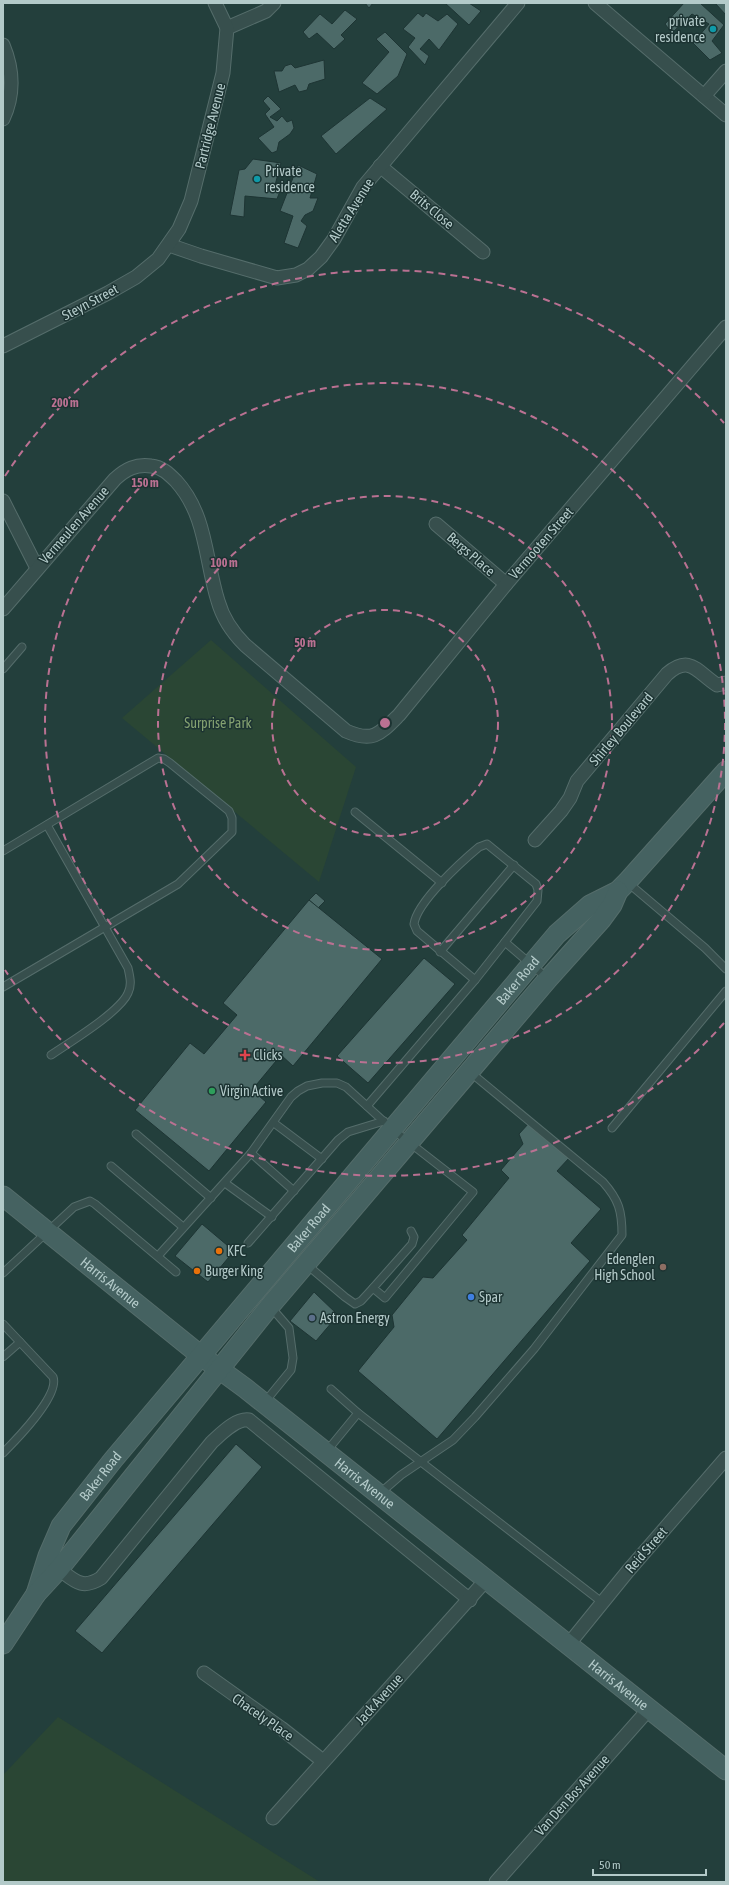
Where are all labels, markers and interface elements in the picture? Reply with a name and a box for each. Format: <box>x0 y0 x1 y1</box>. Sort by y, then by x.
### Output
place label: private residence <box>655 13 705 45</box>
marker: private residence <box>708 24 718 34</box>
street label: Partridge Avenue <box>192 81 228 171</box>
place label: Private residence <box>265 163 315 195</box>
marker: Private residence <box>252 174 262 184</box>
street label: Aletta Avenue <box>325 175 377 245</box>
street label: Brits Close <box>407 186 457 232</box>
street label: Steyn Street <box>59 281 121 323</box>
text: 200 m <box>51 396 79 410</box>
text: 150 m <box>131 476 159 490</box>
street label: Vermeulen Avenue <box>36 483 112 567</box>
street label: Vermooten Street <box>505 504 577 582</box>
street label: Bergs Place <box>444 529 498 579</box>
text: 100 m <box>210 556 238 570</box>
text: 50 m <box>294 636 316 650</box>
street label: Shirley Boulevard <box>586 689 656 769</box>
park label: Surprise Park <box>184 715 252 731</box>
centre of rings <box>378 716 392 730</box>
street label: Baker Road <box>493 953 543 1008</box>
place label: Clicks <box>253 1047 283 1063</box>
marker: Clicks <box>240 1050 250 1060</box>
place label: Virgin Active <box>220 1083 283 1099</box>
marker: Virgin Active <box>207 1086 217 1096</box>
street label: Baker Road <box>284 1201 334 1256</box>
place label: KFC <box>227 1243 247 1259</box>
marker: KFC <box>214 1246 224 1256</box>
place label: Edenglen High School <box>594 1251 655 1283</box>
street label: Harris Avenue <box>77 1254 143 1311</box>
marker: Edenglen High School <box>658 1262 668 1272</box>
place label: Burger King <box>205 1263 263 1279</box>
marker: Burger King <box>192 1266 202 1276</box>
place label: Spar <box>479 1289 503 1305</box>
marker: Spar <box>466 1292 476 1302</box>
place label: Astron Energy <box>320 1310 390 1326</box>
marker: Astron Energy <box>307 1313 317 1323</box>
street label: Baker Road <box>76 1448 125 1504</box>
street label: Harris Avenue <box>332 1455 398 1512</box>
street label: Reid Street <box>622 1524 670 1576</box>
street label: Harris Avenue <box>585 1656 652 1713</box>
street label: Jack Avenue <box>352 1670 406 1728</box>
street label: Chacely Place <box>229 1690 297 1744</box>
street label: Van Den Bos Avenue <box>531 1751 613 1839</box>
scale bar <box>593 1851 706 1877</box>
text: 50 m <box>599 1858 621 1872</box>

